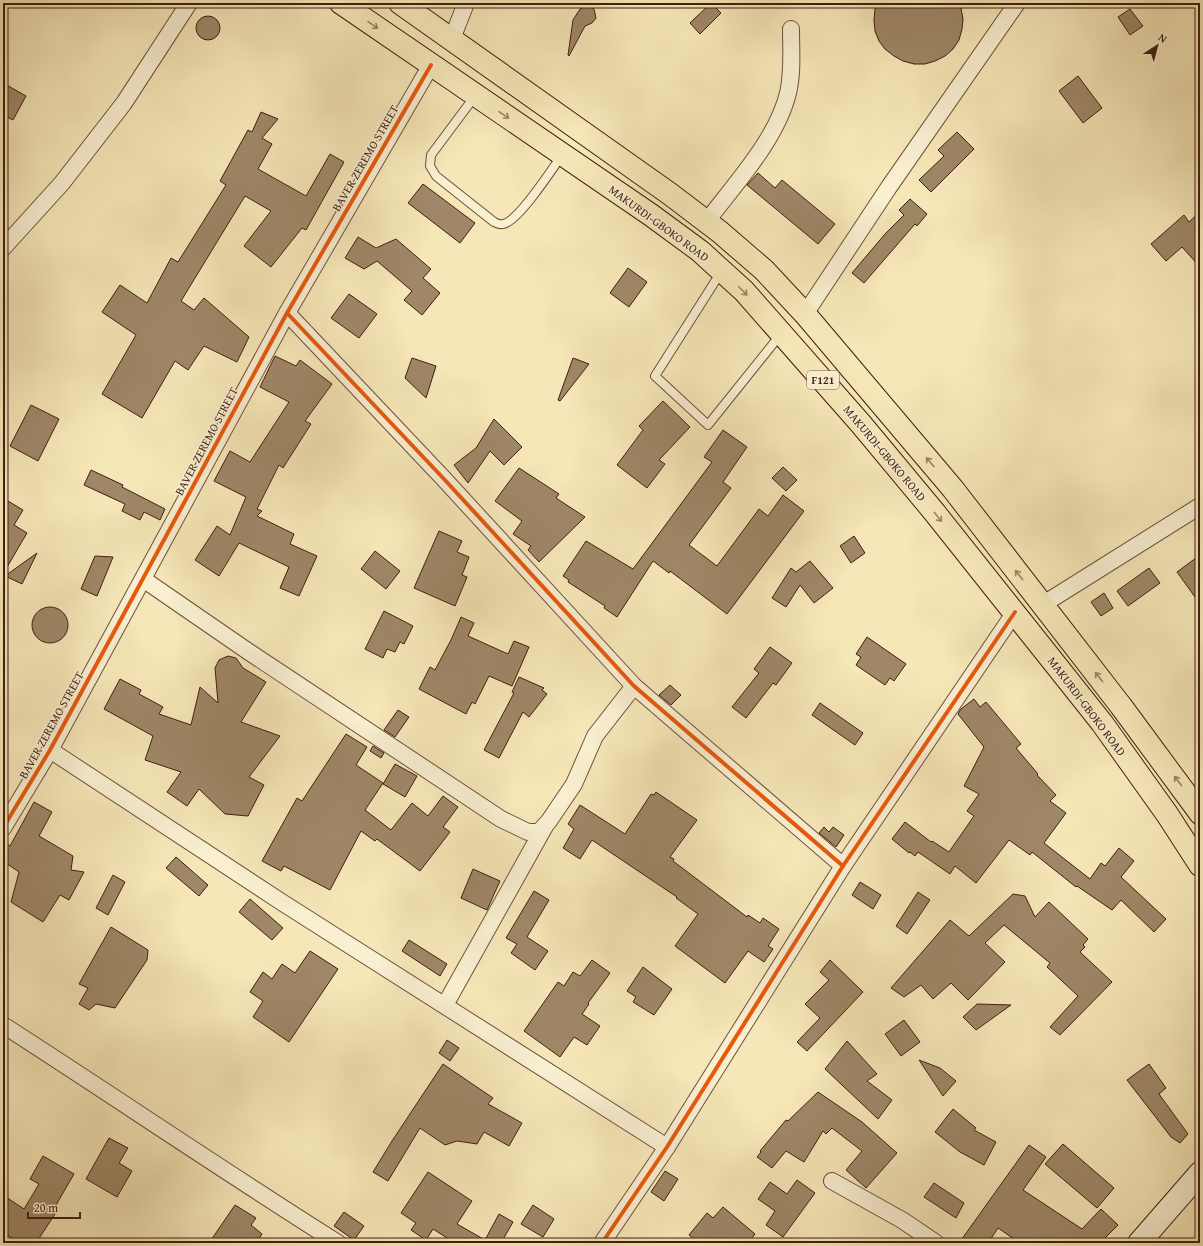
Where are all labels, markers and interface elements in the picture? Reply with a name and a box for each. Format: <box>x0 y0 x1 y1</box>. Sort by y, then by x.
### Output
one-way arrow <box>368 21 379 29</box>
north arrow <box>1137 26 1177 66</box>
text: N <box>1155 29 1171 47</box>
street label: BAVER ZEREMO STREET <box>328 101 403 214</box>
one-way arrow <box>498 111 509 119</box>
street label: MAKURDI-GBOKO ROAD <box>605 181 713 265</box>
one-way arrow <box>738 286 748 296</box>
road number: F121 <box>807 371 839 389</box>
street label: BAVER ZEREMO STREET <box>170 384 242 498</box>
street label: MAKURDI-GBOKO ROAD <box>840 401 930 505</box>
one-way arrow <box>925 457 934 468</box>
one-way arrow <box>933 511 942 522</box>
one-way arrow <box>1015 570 1023 581</box>
street label: MAKURDI-GBOKO ROAD <box>1044 653 1130 759</box>
street label: BAVER ZEREMO STREET <box>14 668 88 782</box>
one-way arrow <box>1095 672 1104 683</box>
one-way arrow <box>1173 776 1182 787</box>
scale bar <box>28 1194 80 1220</box>
text: 20 m <box>34 1199 58 1216</box>

